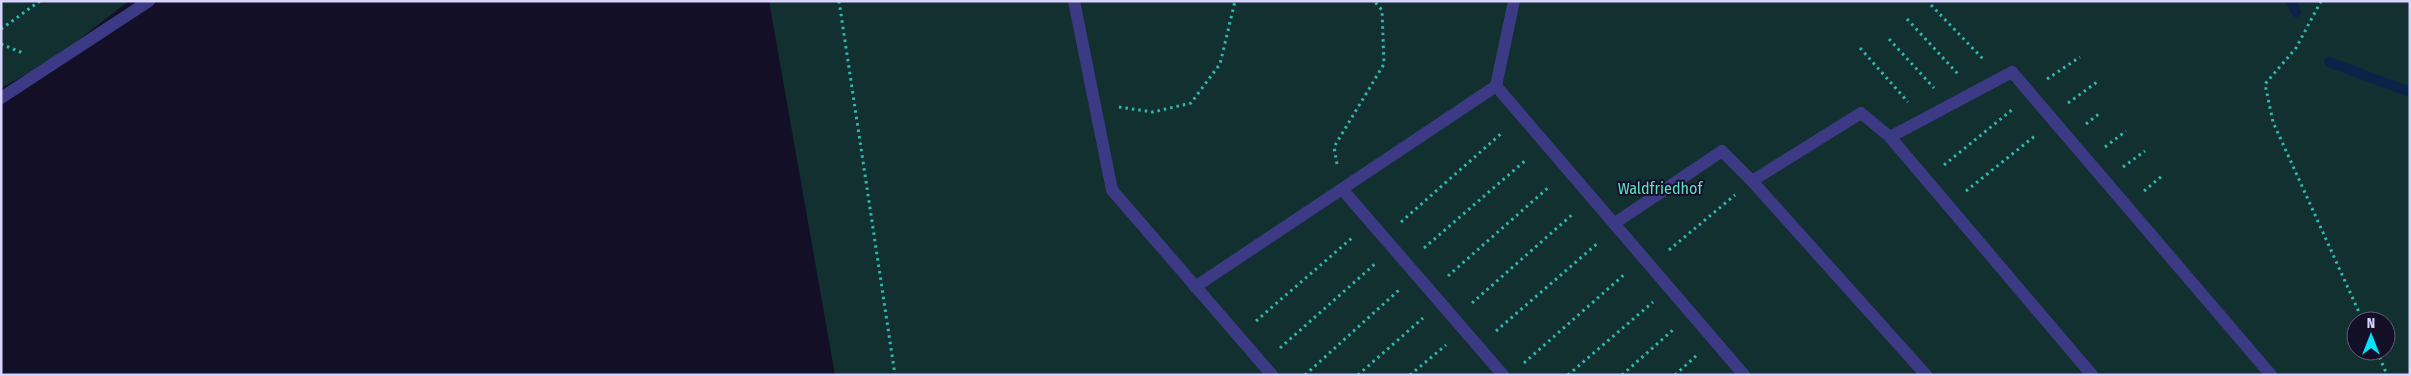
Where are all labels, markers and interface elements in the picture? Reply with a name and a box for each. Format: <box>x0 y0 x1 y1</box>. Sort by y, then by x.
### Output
park label: Waldfriedhof <box>1618 179 1703 198</box>
north arrow <box>2346 311 2396 361</box>
text: N <box>2367 315 2375 332</box>

